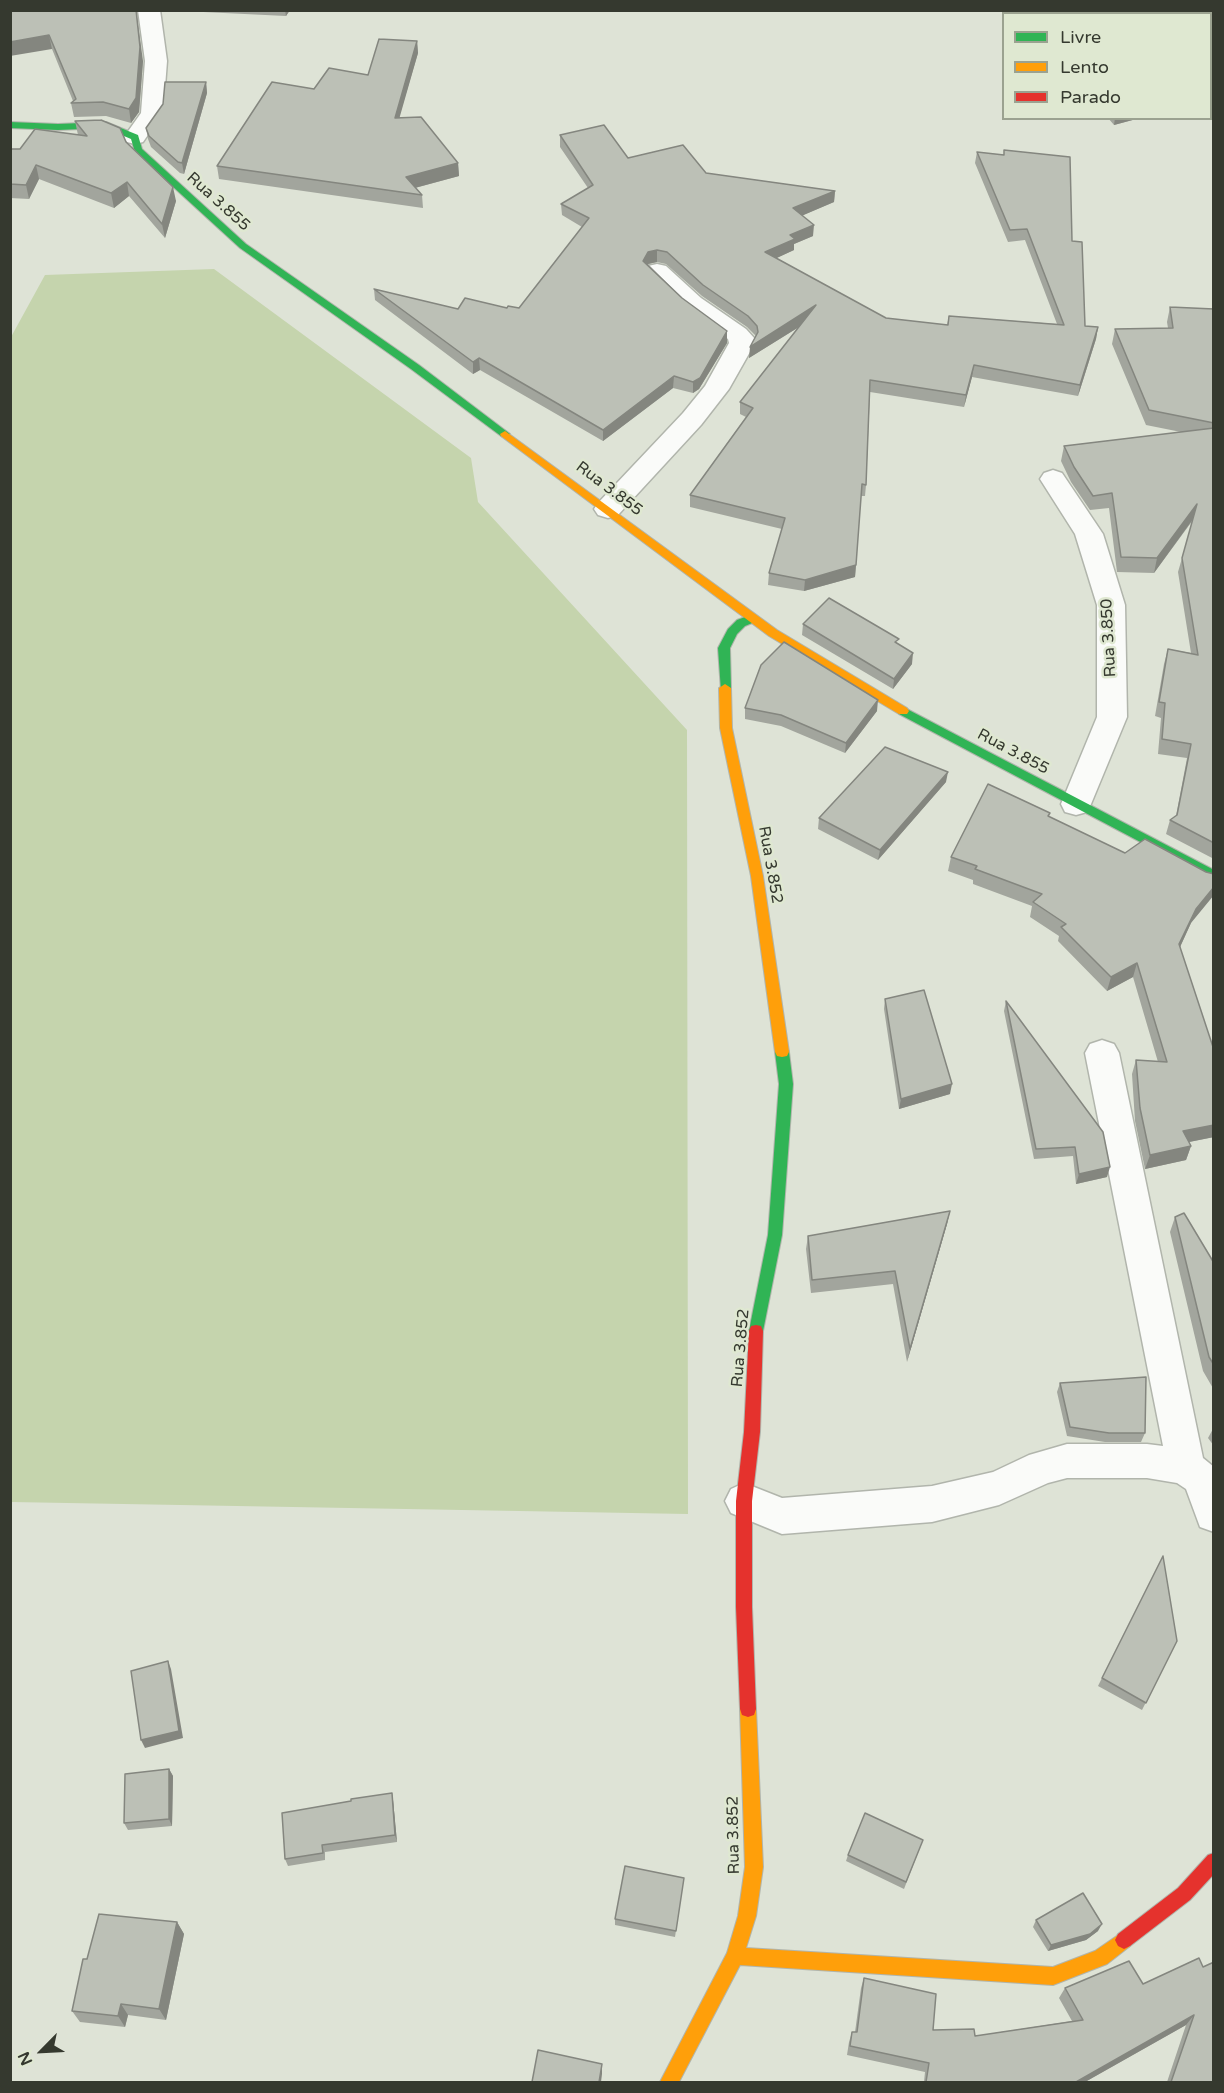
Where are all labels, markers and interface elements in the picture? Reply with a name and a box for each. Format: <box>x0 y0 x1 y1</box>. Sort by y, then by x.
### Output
legend <box>1002 12 1212 120</box>
text: Livre <box>1060 26 1101 48</box>
text: Lento <box>1060 56 1109 78</box>
text: Parado <box>1060 86 1121 108</box>
street label: Rua 3.855 <box>182 169 254 235</box>
street label: Rua 3.855 <box>572 458 646 520</box>
street label: Rua 3.850 <box>1097 598 1121 678</box>
street label: Rua 3.855 <box>974 725 1052 779</box>
street label: Rua 3.852 <box>754 825 786 905</box>
street label: Rua 3.852 <box>728 1308 754 1388</box>
street label: Rua 3.852 <box>724 1796 744 1874</box>
north arrow <box>12 2021 72 2081</box>
text: N <box>14 2048 37 2068</box>

